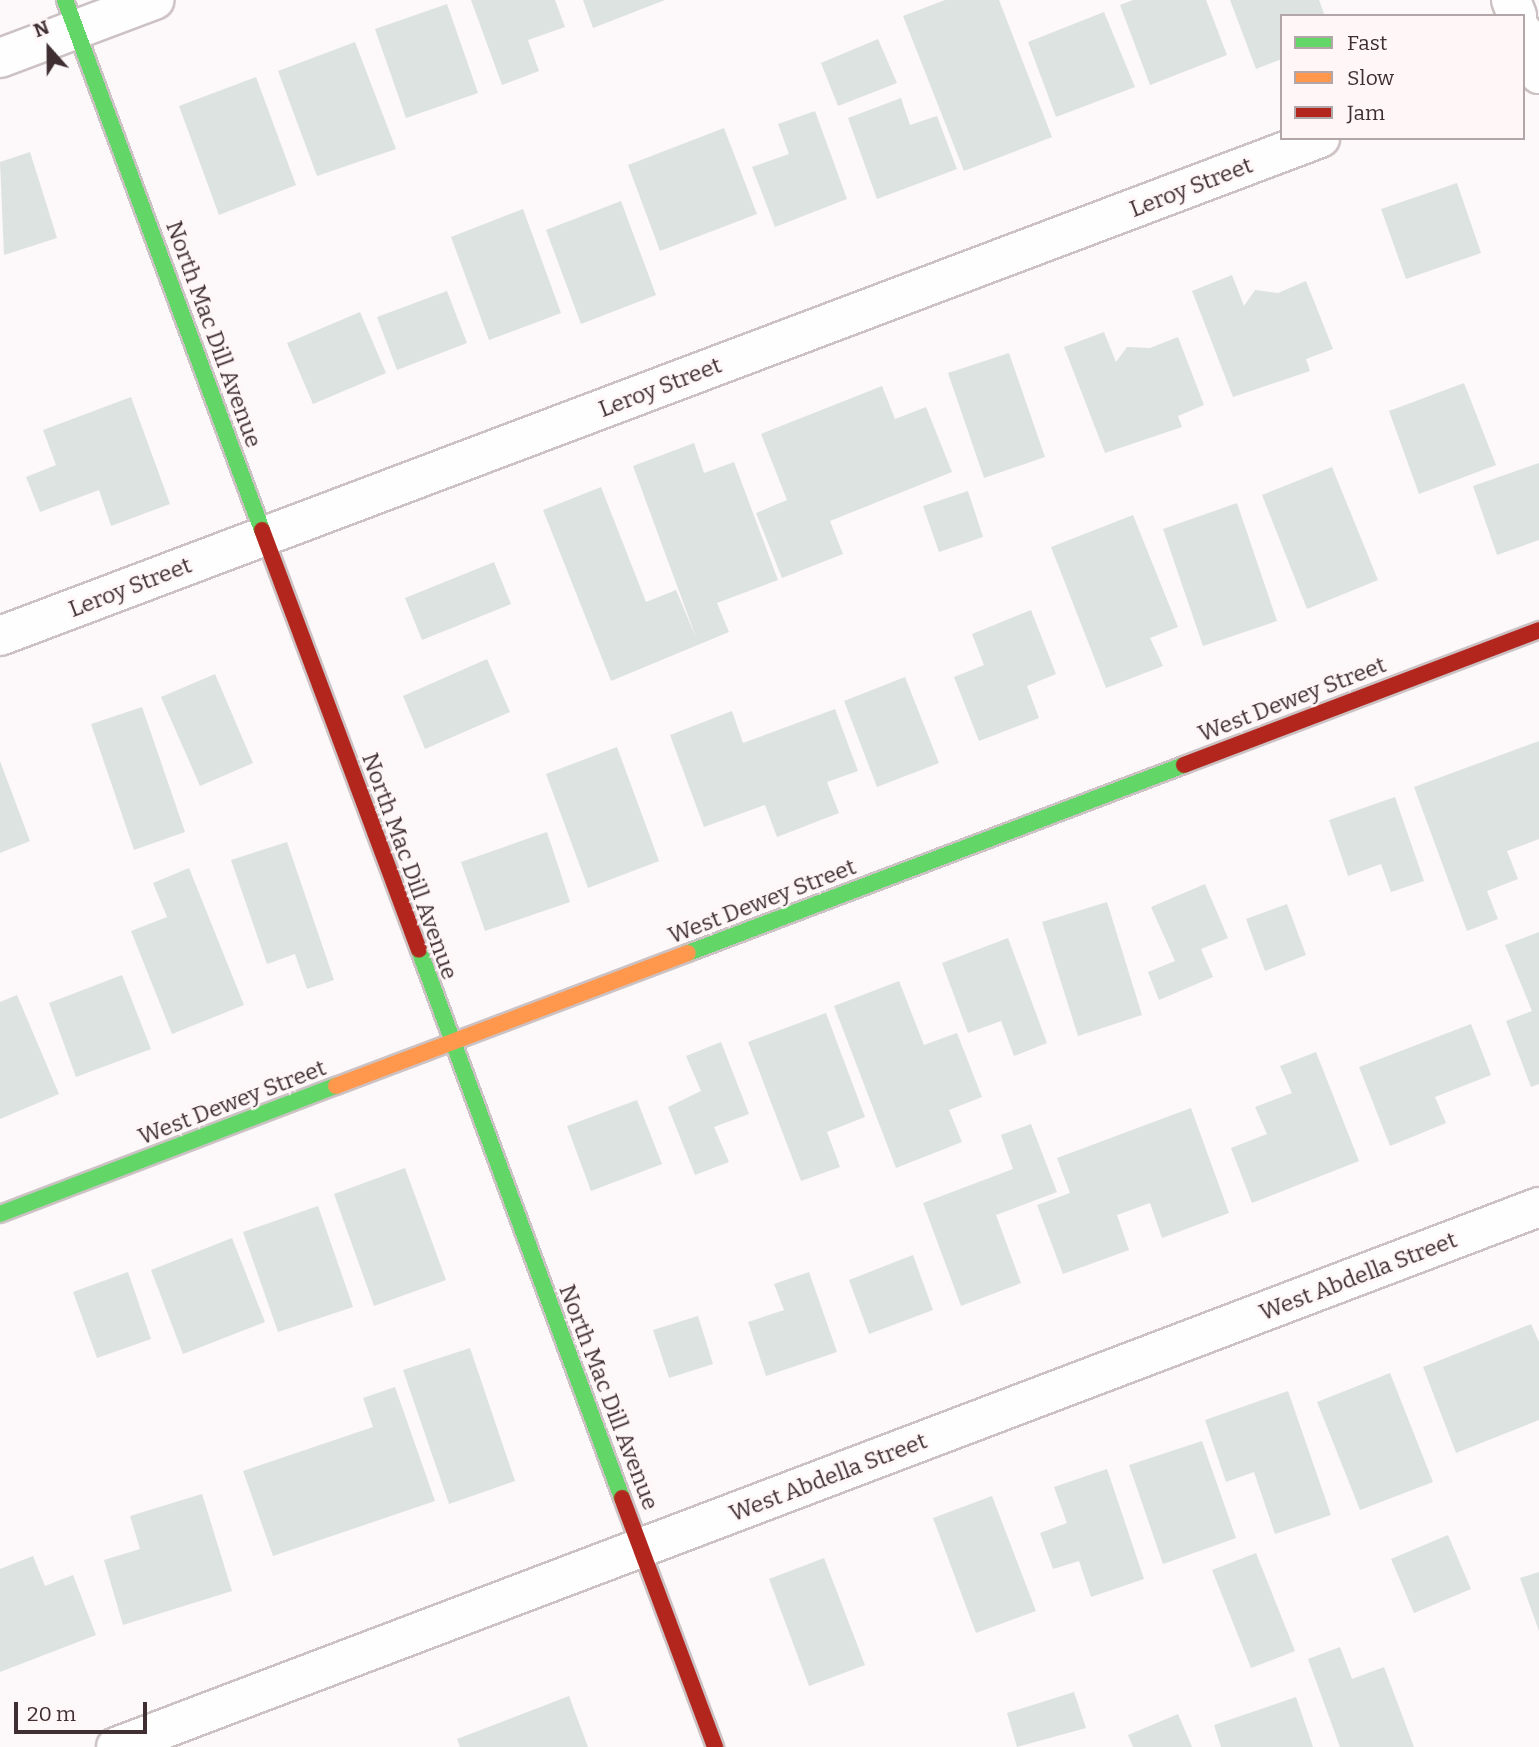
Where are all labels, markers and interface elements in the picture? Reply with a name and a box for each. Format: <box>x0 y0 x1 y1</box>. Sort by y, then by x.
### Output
north arrow <box>14 14 84 84</box>
legend <box>1280 14 1525 140</box>
text: N <box>30 16 52 42</box>
text: Fast <box>1347 30 1387 56</box>
text: Slow <box>1347 65 1394 91</box>
text: Jam <box>1347 100 1385 126</box>
street label: Leroy Street <box>1126 151 1256 223</box>
street label: North Mac Dill Avenue <box>160 217 268 451</box>
street label: Leroy Street <box>595 351 725 423</box>
street label: Leroy Street <box>65 551 195 623</box>
street label: West Dewey Street <box>1194 651 1390 747</box>
street label: North Mac Dill Avenue <box>356 749 464 983</box>
street label: West Dewey Street <box>664 853 860 949</box>
street label: West Dewey Street <box>134 1054 330 1150</box>
street label: West Abdella Street <box>1256 1226 1460 1326</box>
street label: North Mac Dill Avenue <box>553 1280 665 1514</box>
street label: West Abdella Street <box>726 1427 930 1527</box>
scale bar <box>18 1688 150 1732</box>
text: 20 m <box>27 1701 76 1727</box>

